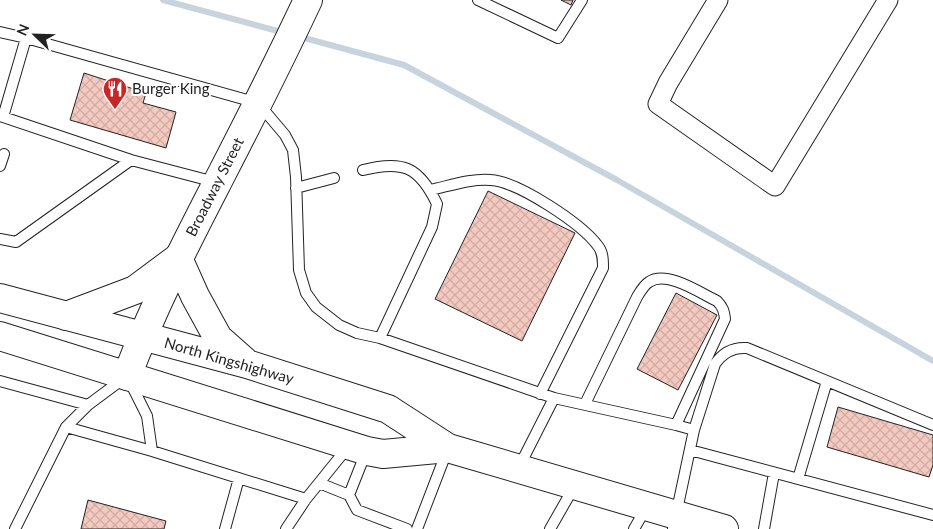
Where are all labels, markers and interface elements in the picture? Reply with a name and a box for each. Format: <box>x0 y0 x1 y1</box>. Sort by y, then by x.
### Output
north arrow <box>10 10 60 60</box>
text: N <box>13 21 33 38</box>
restaurant icon: Burger King <box>102 76 128 110</box>
place label: Burger King <box>132 79 210 97</box>
street label: Broadway Street <box>181 133 247 239</box>
street label: North Kingshighway <box>162 333 296 387</box>

